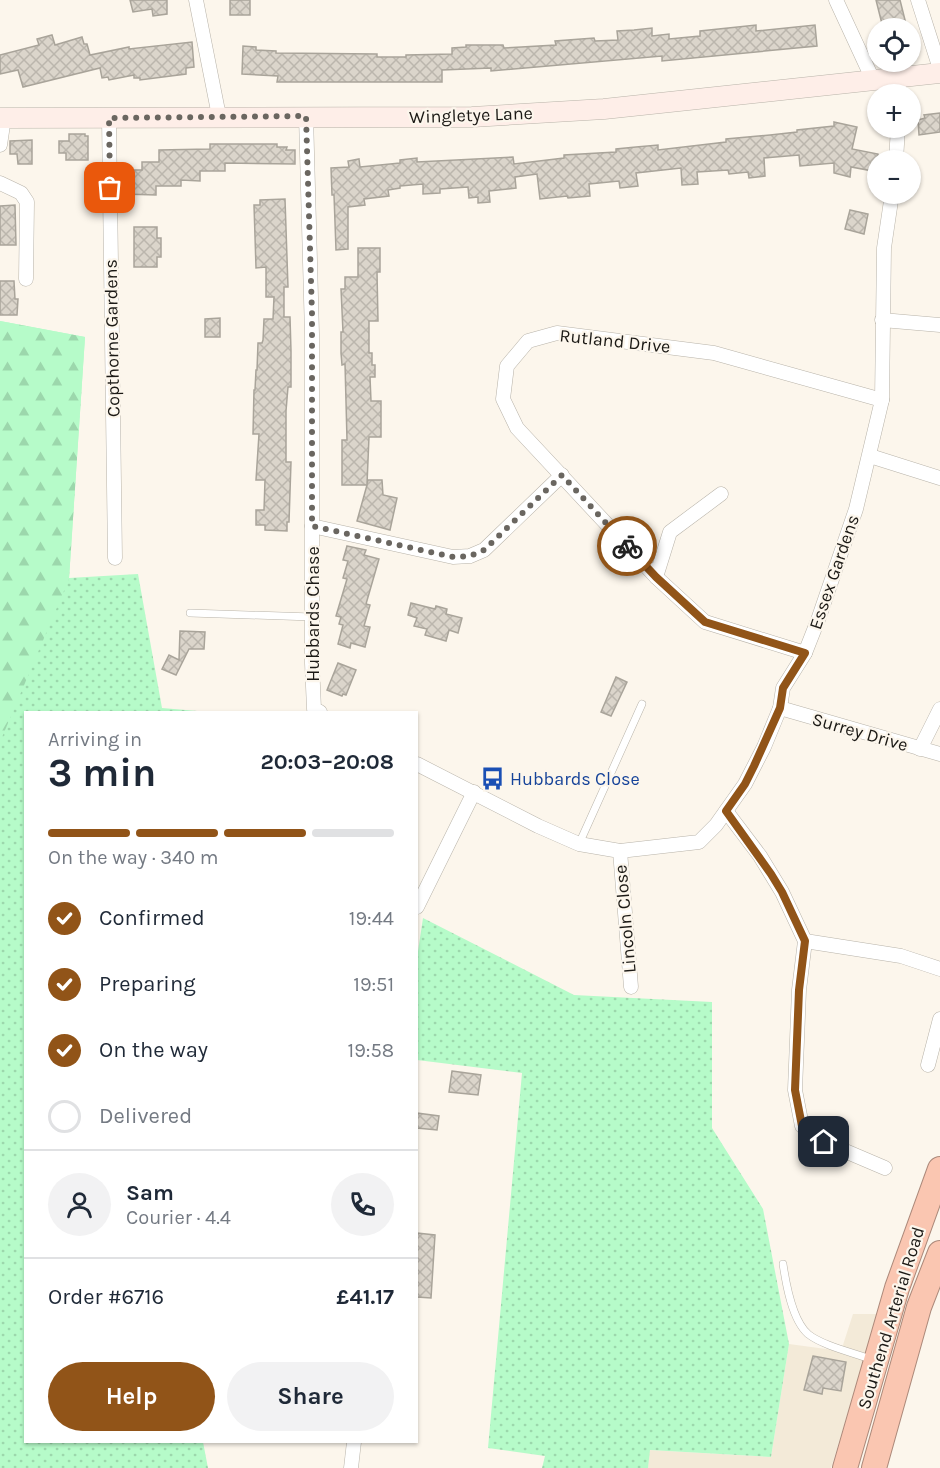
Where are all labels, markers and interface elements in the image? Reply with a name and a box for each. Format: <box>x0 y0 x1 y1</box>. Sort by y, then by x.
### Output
map controls <box>867 18 921 204</box>
button: locate <box>867 18 921 72</box>
button: + <box>867 84 921 138</box>
street label: Wingletye Lane <box>409 102 533 128</box>
button: − <box>867 150 921 204</box>
pin <box>84 162 135 213</box>
icon: bag <box>93 171 126 204</box>
street label: Copthorne Gardens <box>100 259 124 417</box>
street label: Rutland Drive <box>558 324 672 358</box>
street label: Essex Gardens <box>804 512 864 632</box>
courier <box>597 516 657 576</box>
icon: bike <box>611 530 644 563</box>
street label: Hubbards Chase <box>302 546 324 682</box>
street label: Surrey Drive <box>810 708 910 756</box>
text: Arriving in <box>48 728 142 751</box>
text: 20:03–20:08 <box>260 749 394 775</box>
text: 3 min <box>48 750 156 796</box>
bus stop icon: Hubbards Close <box>479 766 505 792</box>
place label: Hubbards Close <box>510 768 640 790</box>
text: On the way · 340 m <box>48 846 219 869</box>
street label: Lincoln Close <box>609 864 641 974</box>
icon: check <box>48 902 81 935</box>
text: Confirmed <box>99 905 205 931</box>
text: 19:44 <box>349 907 394 930</box>
icon: check <box>48 968 81 1001</box>
text: Preparing <box>99 971 196 997</box>
text: 19:51 <box>353 973 394 996</box>
icon: check <box>48 1034 81 1067</box>
text: On the way <box>99 1037 208 1063</box>
text: 19:58 <box>348 1039 394 1062</box>
text: Delivered <box>99 1103 192 1129</box>
pin <box>798 1116 849 1167</box>
icon: home <box>807 1125 840 1158</box>
button: person <box>48 1173 111 1236</box>
button: phone <box>331 1173 394 1236</box>
text: Sam <box>126 1180 174 1206</box>
text: Courier · 4.4 <box>126 1206 231 1229</box>
street label: Southend Arterial Road <box>853 1224 929 1412</box>
text: Order #6716 <box>48 1284 164 1310</box>
text: £41.17 <box>336 1284 394 1310</box>
button: Help <box>48 1362 215 1431</box>
button: Share <box>227 1362 394 1431</box>

